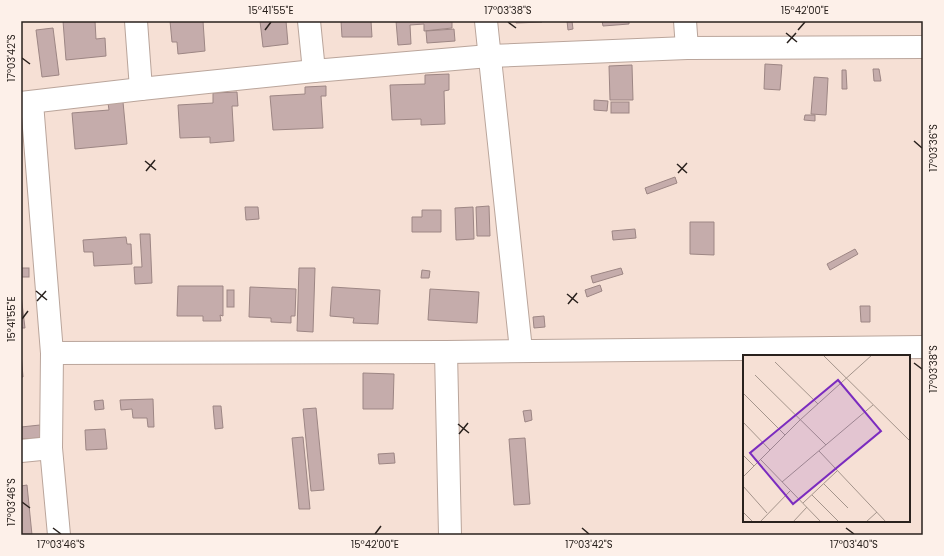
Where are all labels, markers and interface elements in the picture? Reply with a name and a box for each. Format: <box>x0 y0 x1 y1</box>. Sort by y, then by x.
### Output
text: 15°41'55"E <box>248 3 294 18</box>
text: 17°03'38"S <box>484 3 532 18</box>
text: 15°42'00"E <box>781 3 829 18</box>
text: 17°03'42"S <box>4 34 19 82</box>
text: 17°03'36"S <box>926 124 941 172</box>
text: 15°41'55"E <box>4 296 19 342</box>
text: 17°03'38"S <box>926 345 941 393</box>
inset map <box>743 355 910 522</box>
text: 17°03'46"S <box>4 478 19 526</box>
text: 17°03'46"S <box>37 537 85 552</box>
text: 15°42'00"E <box>351 537 399 552</box>
text: 17°03'42"S <box>565 537 613 552</box>
text: 17°03'40"S <box>830 537 878 552</box>

